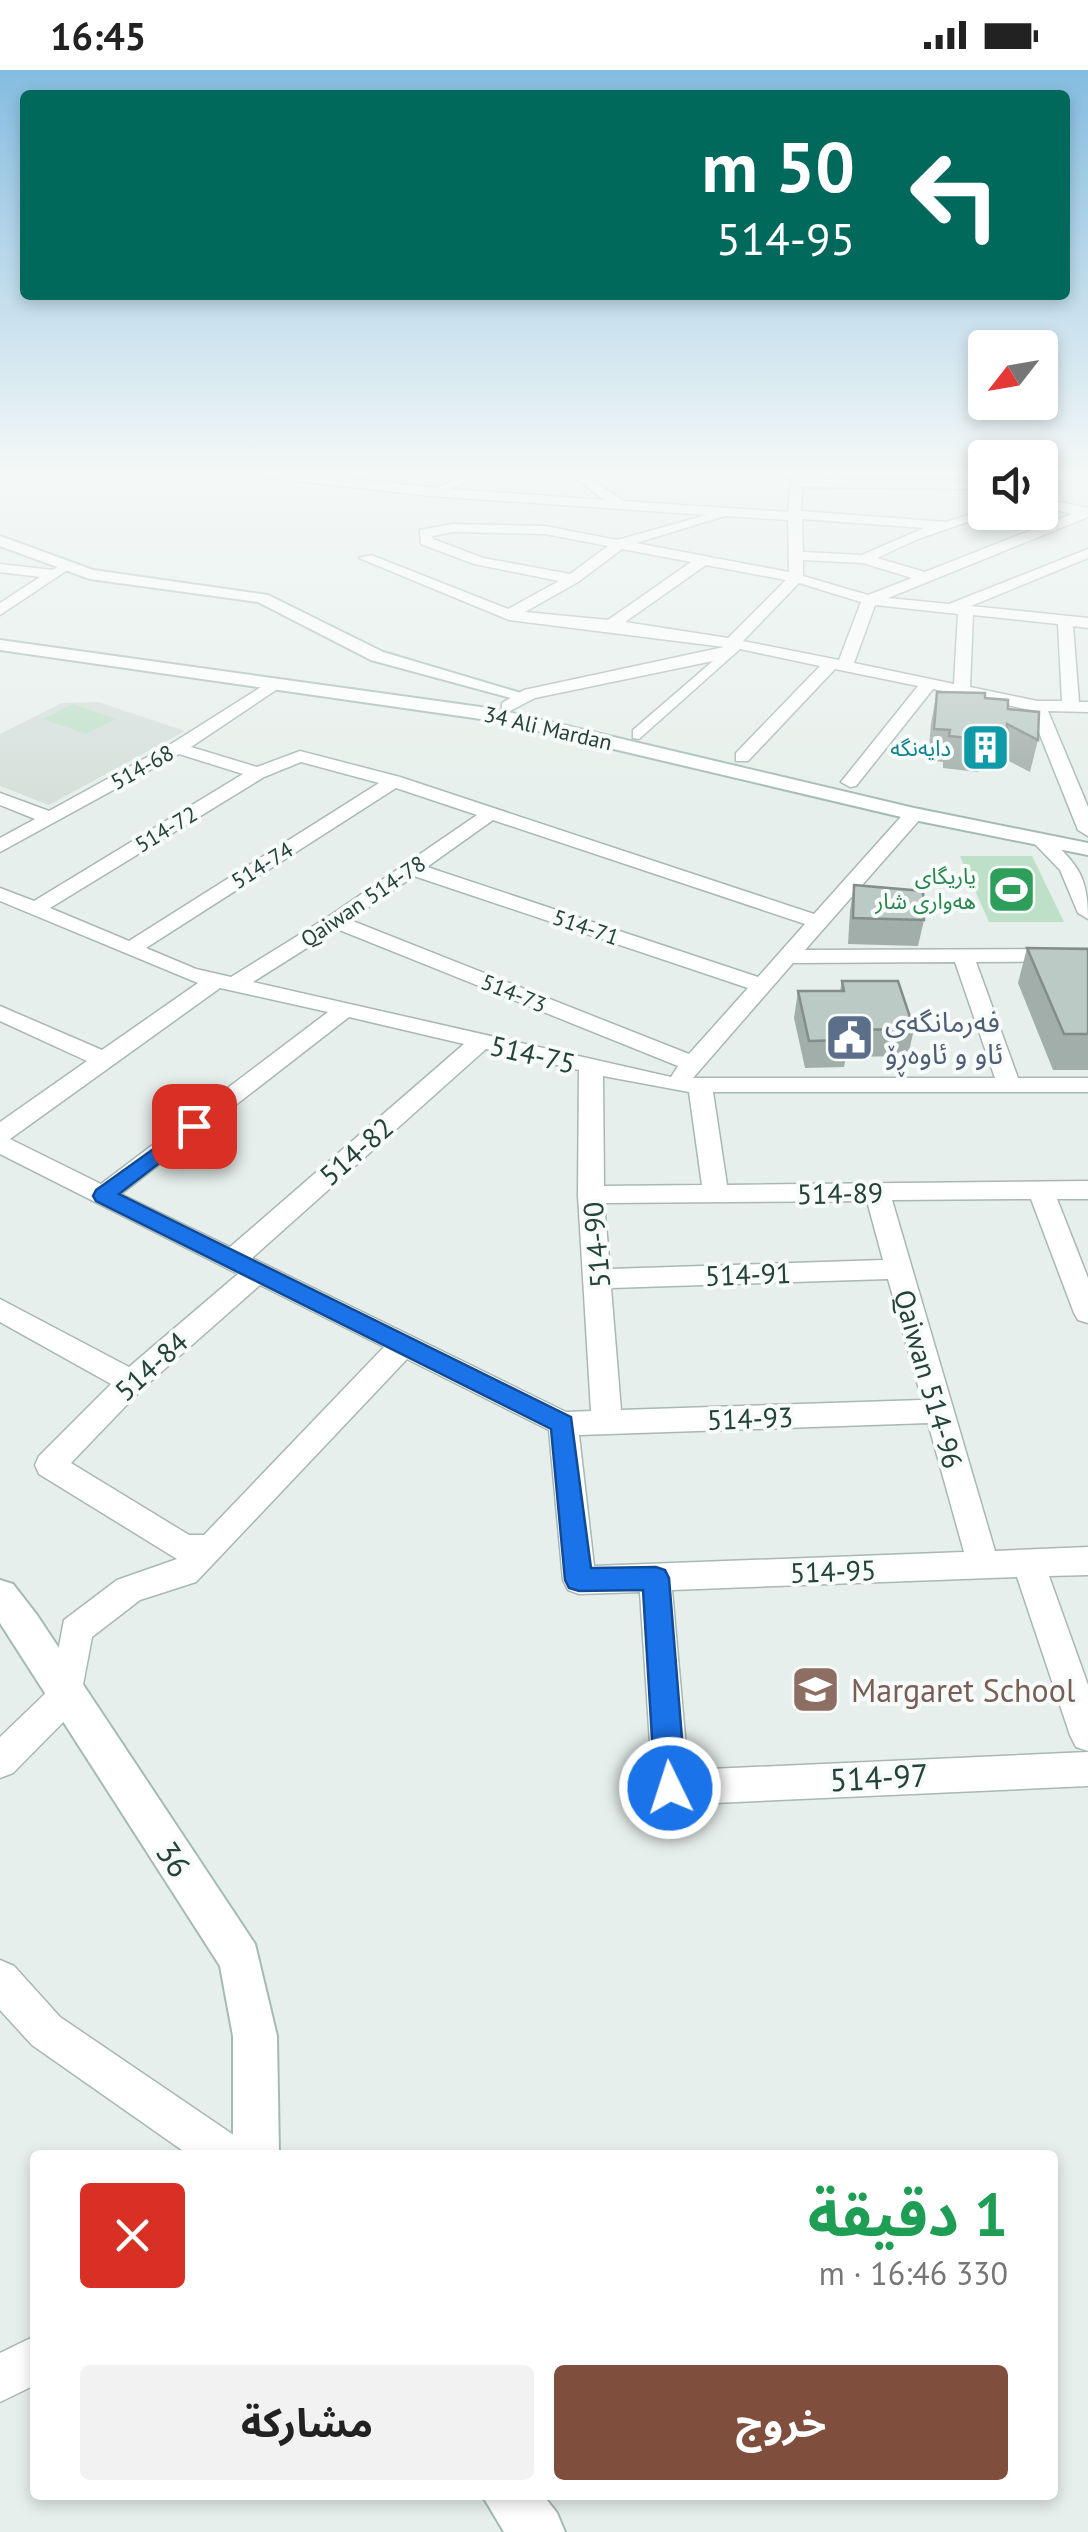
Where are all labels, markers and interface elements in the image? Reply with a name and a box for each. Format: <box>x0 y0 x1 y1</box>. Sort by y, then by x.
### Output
text: 16:45 <box>50 11 146 60</box>
text: 50 m <box>702 121 855 211</box>
icon: left <box>890 130 1020 260</box>
text: 514-95 <box>716 209 855 267</box>
north arrow <box>968 330 1058 420</box>
map controls <box>968 330 1058 530</box>
button: sound <box>968 440 1058 530</box>
street label: 34 Ali Mardan <box>481 700 615 756</box>
building icon: دایەنگە <box>960 722 1012 774</box>
place label: دایەنگە <box>890 734 951 762</box>
street label: 514-68 <box>106 738 178 796</box>
street label: 514-72 <box>130 800 202 858</box>
street label: 514-74 <box>226 835 298 895</box>
street label: Qaiwan 514-78 <box>295 849 431 953</box>
place label: یاریگای هەواری شار <box>874 862 976 915</box>
sports icon: یاریگای هەواری شار <box>985 863 1037 915</box>
street label: 514-71 <box>549 903 623 951</box>
street label: 514-73 <box>477 967 551 1019</box>
place label: فەرمانگەی ئاو و ئاوەڕۆ <box>885 1003 1003 1077</box>
public building icon: فەرمانگەی ئاو و ئاوەڕۆ <box>824 1011 876 1063</box>
street label: 514-75 <box>487 1026 579 1082</box>
pin <box>152 1084 237 1169</box>
icon: arrive <box>167 1099 222 1154</box>
street label: 514-82 <box>311 1109 401 1193</box>
street label: 514-89 <box>796 1174 884 1212</box>
street label: 514-90 <box>574 1200 618 1290</box>
street label: 514-91 <box>704 1254 792 1294</box>
street label: Qaiwan 514-96 <box>886 1285 972 1473</box>
street label: 514-84 <box>107 1323 195 1409</box>
street label: 514-93 <box>706 1398 794 1438</box>
street label: 514-95 <box>789 1551 877 1591</box>
school or university icon: Margaret School <box>790 1664 842 1716</box>
place label: Margaret School <box>851 1669 1076 1711</box>
position arrow <box>618 1736 722 1840</box>
street label: 514-97 <box>829 1753 929 1801</box>
street label: 36 <box>147 1833 201 1885</box>
text: 1 دقيقة <box>808 2175 1008 2253</box>
button: close <box>80 2183 185 2288</box>
text: 330 m · 16:46 <box>819 2252 1008 2294</box>
button: مشاركة <box>80 2365 534 2480</box>
button: خروج <box>554 2365 1008 2480</box>

